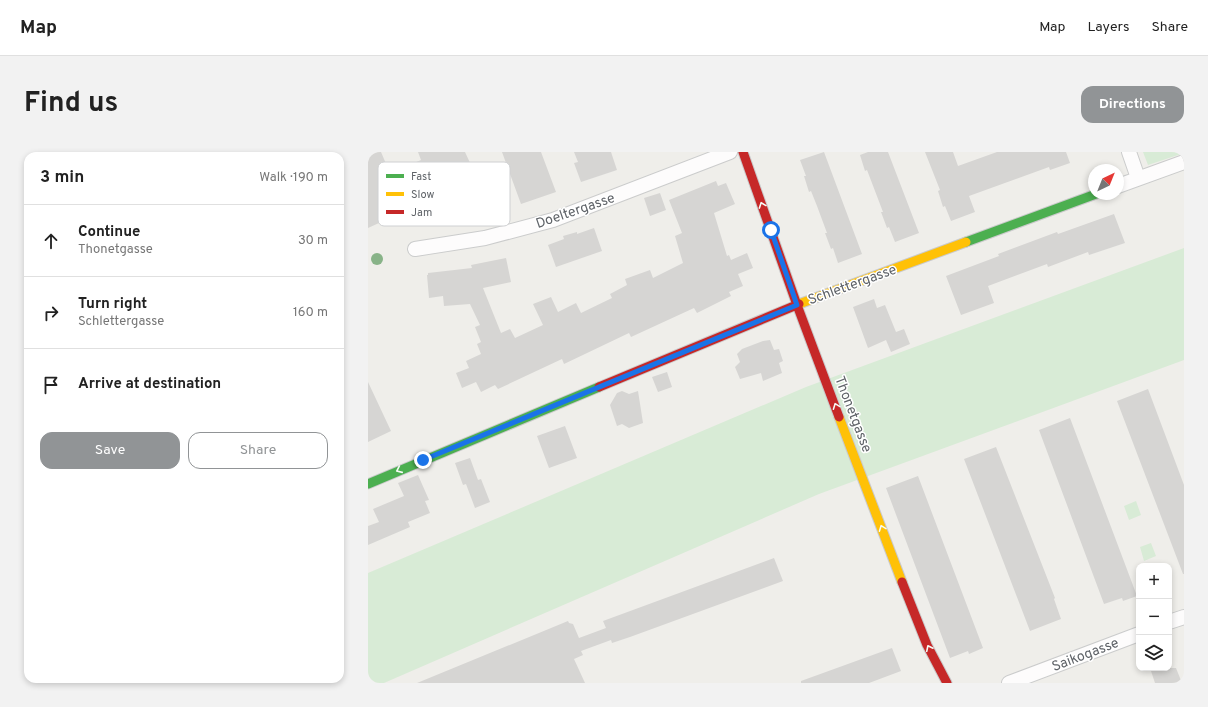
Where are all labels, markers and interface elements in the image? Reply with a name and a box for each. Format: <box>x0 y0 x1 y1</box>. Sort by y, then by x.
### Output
text: Map <box>20 16 57 40</box>
text: Map <box>1039 19 1065 36</box>
text: Layers <box>1087 19 1129 36</box>
text: Share <box>1151 19 1188 36</box>
text: Find us <box>24 86 118 122</box>
button: Directions <box>1081 86 1184 123</box>
legend <box>378 162 510 226</box>
north arrow <box>1088 164 1124 200</box>
text: 3 min <box>40 167 84 189</box>
text: Walk · 190 m <box>259 170 328 186</box>
text: Fast <box>411 170 431 184</box>
text: Slow <box>411 188 434 202</box>
street label: Doeltergasse <box>534 190 617 233</box>
one-way arrow <box>758 202 766 209</box>
text: Jam <box>411 206 432 220</box>
route start <box>762 221 780 239</box>
text: Continue <box>78 223 140 242</box>
icon: ahead <box>40 230 62 252</box>
text: 30 m <box>298 233 328 249</box>
text: Thonetgasse <box>78 242 153 258</box>
street label: Schlettergasse <box>806 262 899 309</box>
text: Turn right <box>78 295 147 314</box>
icon: right <box>40 302 62 324</box>
text: 160 m <box>293 305 328 321</box>
text: Schlettergasse <box>78 314 164 330</box>
icon: arrive <box>40 374 62 396</box>
street label: Thonetgasse <box>830 374 875 455</box>
text: Arrive at destination <box>78 375 221 394</box>
one-way arrow <box>832 402 840 409</box>
button: Save <box>40 432 180 469</box>
button: Share <box>188 432 328 469</box>
route end <box>414 451 432 469</box>
one-way arrow <box>396 465 404 473</box>
one-way arrow <box>878 524 886 531</box>
map controls <box>1136 563 1172 671</box>
button: + <box>1136 563 1172 599</box>
button: − <box>1136 599 1172 635</box>
street label: Saikogasse <box>1050 635 1121 676</box>
button: layers <box>1136 635 1172 671</box>
one-way arrow <box>926 645 934 653</box>

